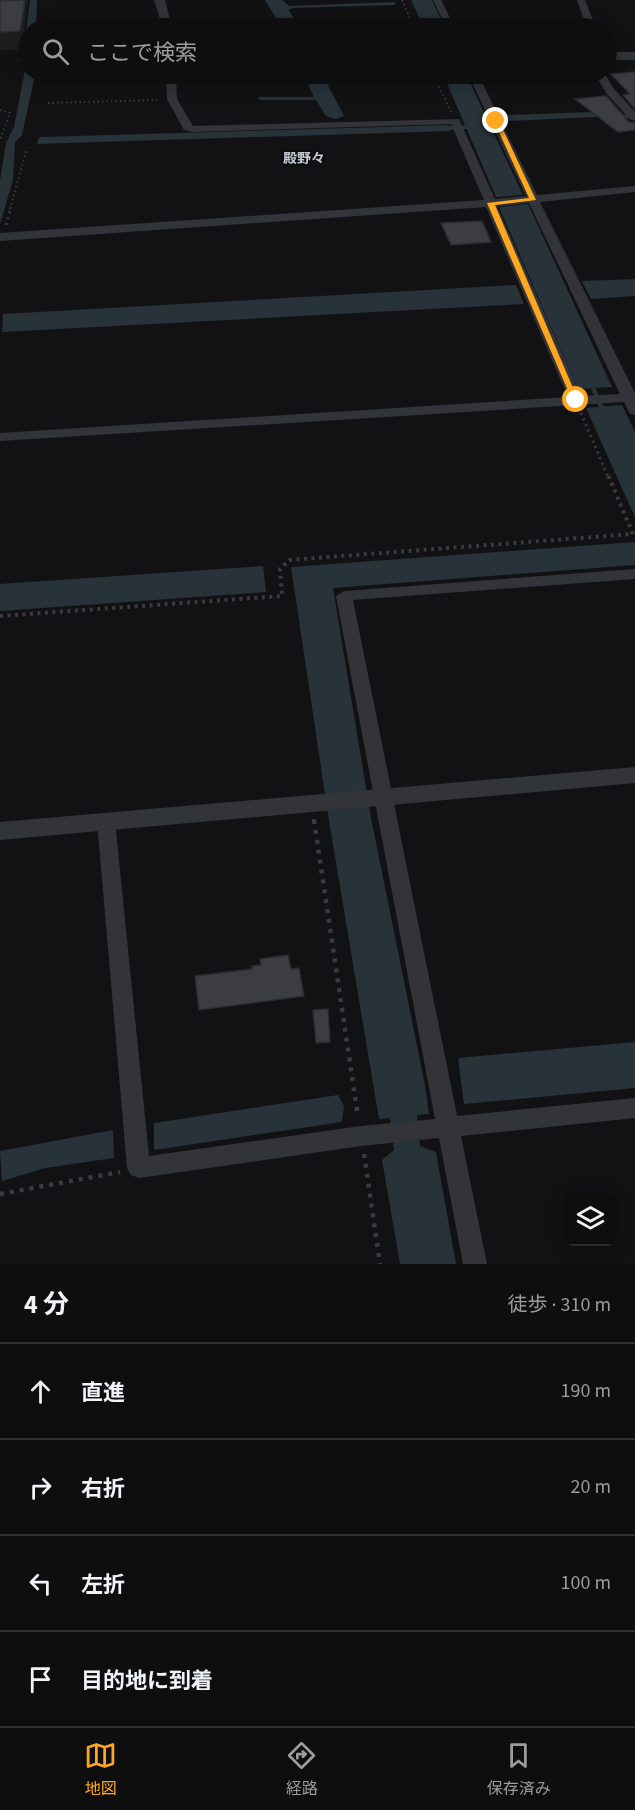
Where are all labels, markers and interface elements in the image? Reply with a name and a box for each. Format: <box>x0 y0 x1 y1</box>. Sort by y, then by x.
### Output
search box <box>18 18 617 84</box>
icon: search <box>39 35 72 68</box>
text: ここで検索 <box>87 37 197 69</box>
route end <box>482 107 508 133</box>
district label: 殿野々 <box>283 149 325 169</box>
route start <box>562 386 588 412</box>
map controls <box>563 1192 617 1246</box>
button: layers <box>563 1192 617 1246</box>
text: 4 分 <box>24 1286 69 1323</box>
text: 徒歩 · 310 m <box>508 1291 611 1319</box>
icon: ahead <box>24 1375 57 1408</box>
text: 直進 <box>81 1377 125 1409</box>
text: 190 m <box>561 1377 611 1405</box>
icon: right <box>24 1471 57 1504</box>
text: 右折 <box>81 1473 125 1505</box>
text: 20 m <box>571 1473 611 1501</box>
icon: left <box>24 1567 57 1600</box>
text: 左折 <box>81 1569 125 1601</box>
text: 100 m <box>561 1569 611 1597</box>
icon: arrive <box>24 1663 57 1696</box>
text: 目的地に到着 <box>81 1665 213 1697</box>
tab: 地図 <box>84 1739 117 1800</box>
tab: 経路 <box>285 1739 318 1800</box>
tab: 保存済み <box>487 1739 551 1800</box>

